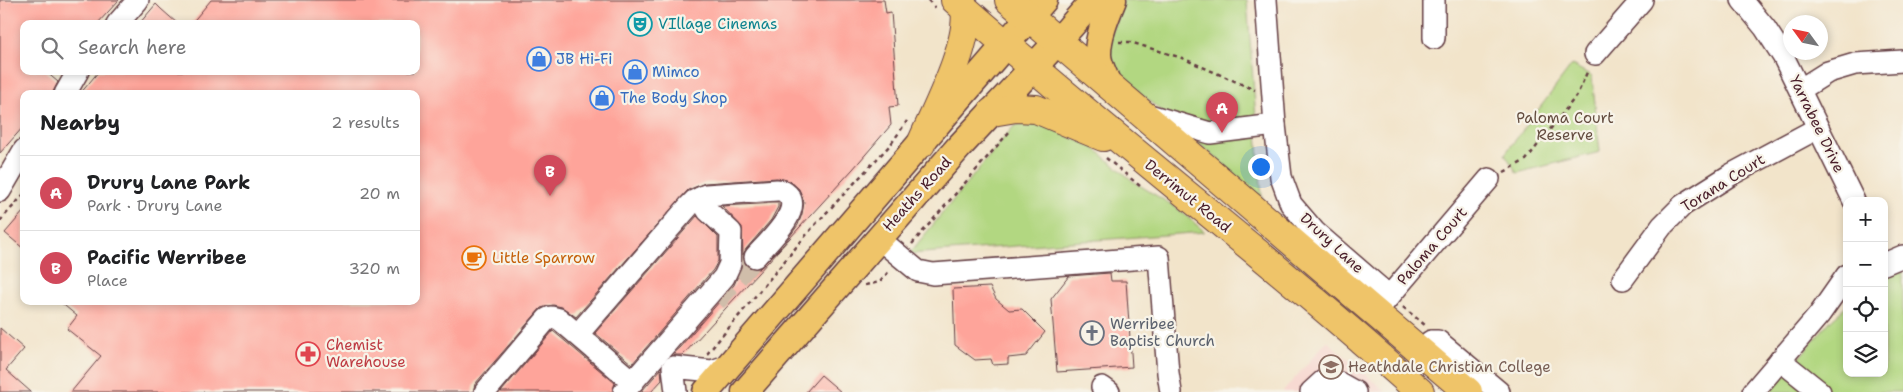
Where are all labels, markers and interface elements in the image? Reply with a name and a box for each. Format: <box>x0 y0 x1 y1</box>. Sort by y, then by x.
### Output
theatre icon: VIllage Cinemas <box>627 11 653 37</box>
place label: VIllage Cinemas <box>658 14 777 34</box>
north arrow <box>1783 15 1828 60</box>
search box <box>20 20 420 75</box>
icon: search <box>38 34 66 62</box>
text: Search here <box>78 35 187 60</box>
shop icon: JB Hi-Fi <box>526 46 552 72</box>
place label: JB Hi-Fi <box>556 49 612 69</box>
shop icon: Mimco <box>622 59 648 85</box>
place label: Mimco <box>652 62 700 82</box>
street label: Yarrabee Drive <box>1785 72 1849 176</box>
shop icon: The Body Shop <box>589 85 615 111</box>
place label: The Body Shop <box>620 88 727 108</box>
pin: A <box>1206 92 1238 133</box>
park label: Paloma Court Reserve <box>1516 108 1614 145</box>
text: Nearby <box>40 109 120 137</box>
text: 2 results <box>331 112 400 133</box>
street label: Torana Court <box>1677 149 1769 217</box>
street label: Heaths Road <box>878 152 956 236</box>
your location <box>1248 154 1274 180</box>
pin: B <box>534 155 566 196</box>
street label: Derrimut Road <box>1141 155 1236 237</box>
text: Drury Lane Park <box>87 170 250 195</box>
text: A <box>50 183 62 204</box>
text: 20 m <box>359 183 400 204</box>
text: Park · Drury Lane <box>87 195 223 216</box>
map controls <box>1843 197 1888 377</box>
button: + <box>1843 197 1888 242</box>
street label: Paloma Court <box>1392 203 1472 289</box>
street label: Drury Lane <box>1296 208 1368 278</box>
button: − <box>1843 242 1888 287</box>
text: Pacific Werribee <box>87 245 247 270</box>
cafe icon: Little Sparrow <box>461 245 487 271</box>
place label: Little Sparrow <box>492 248 595 268</box>
text: B <box>51 258 61 279</box>
text: 320 m <box>349 258 400 279</box>
text: Place <box>87 270 128 291</box>
button: locate <box>1843 287 1888 332</box>
place label: Werribee Baptist Church <box>1110 314 1215 351</box>
church icon: Werribee Baptist Church <box>1079 320 1105 346</box>
button: layers <box>1843 332 1888 377</box>
place label: Chemist Warehouse <box>326 335 406 372</box>
pharmacy icon: Chemist Warehouse <box>295 341 321 367</box>
school or university icon: Heathdale Christian College <box>1318 354 1344 380</box>
place label: Heathdale Christian College <box>1348 357 1551 377</box>

